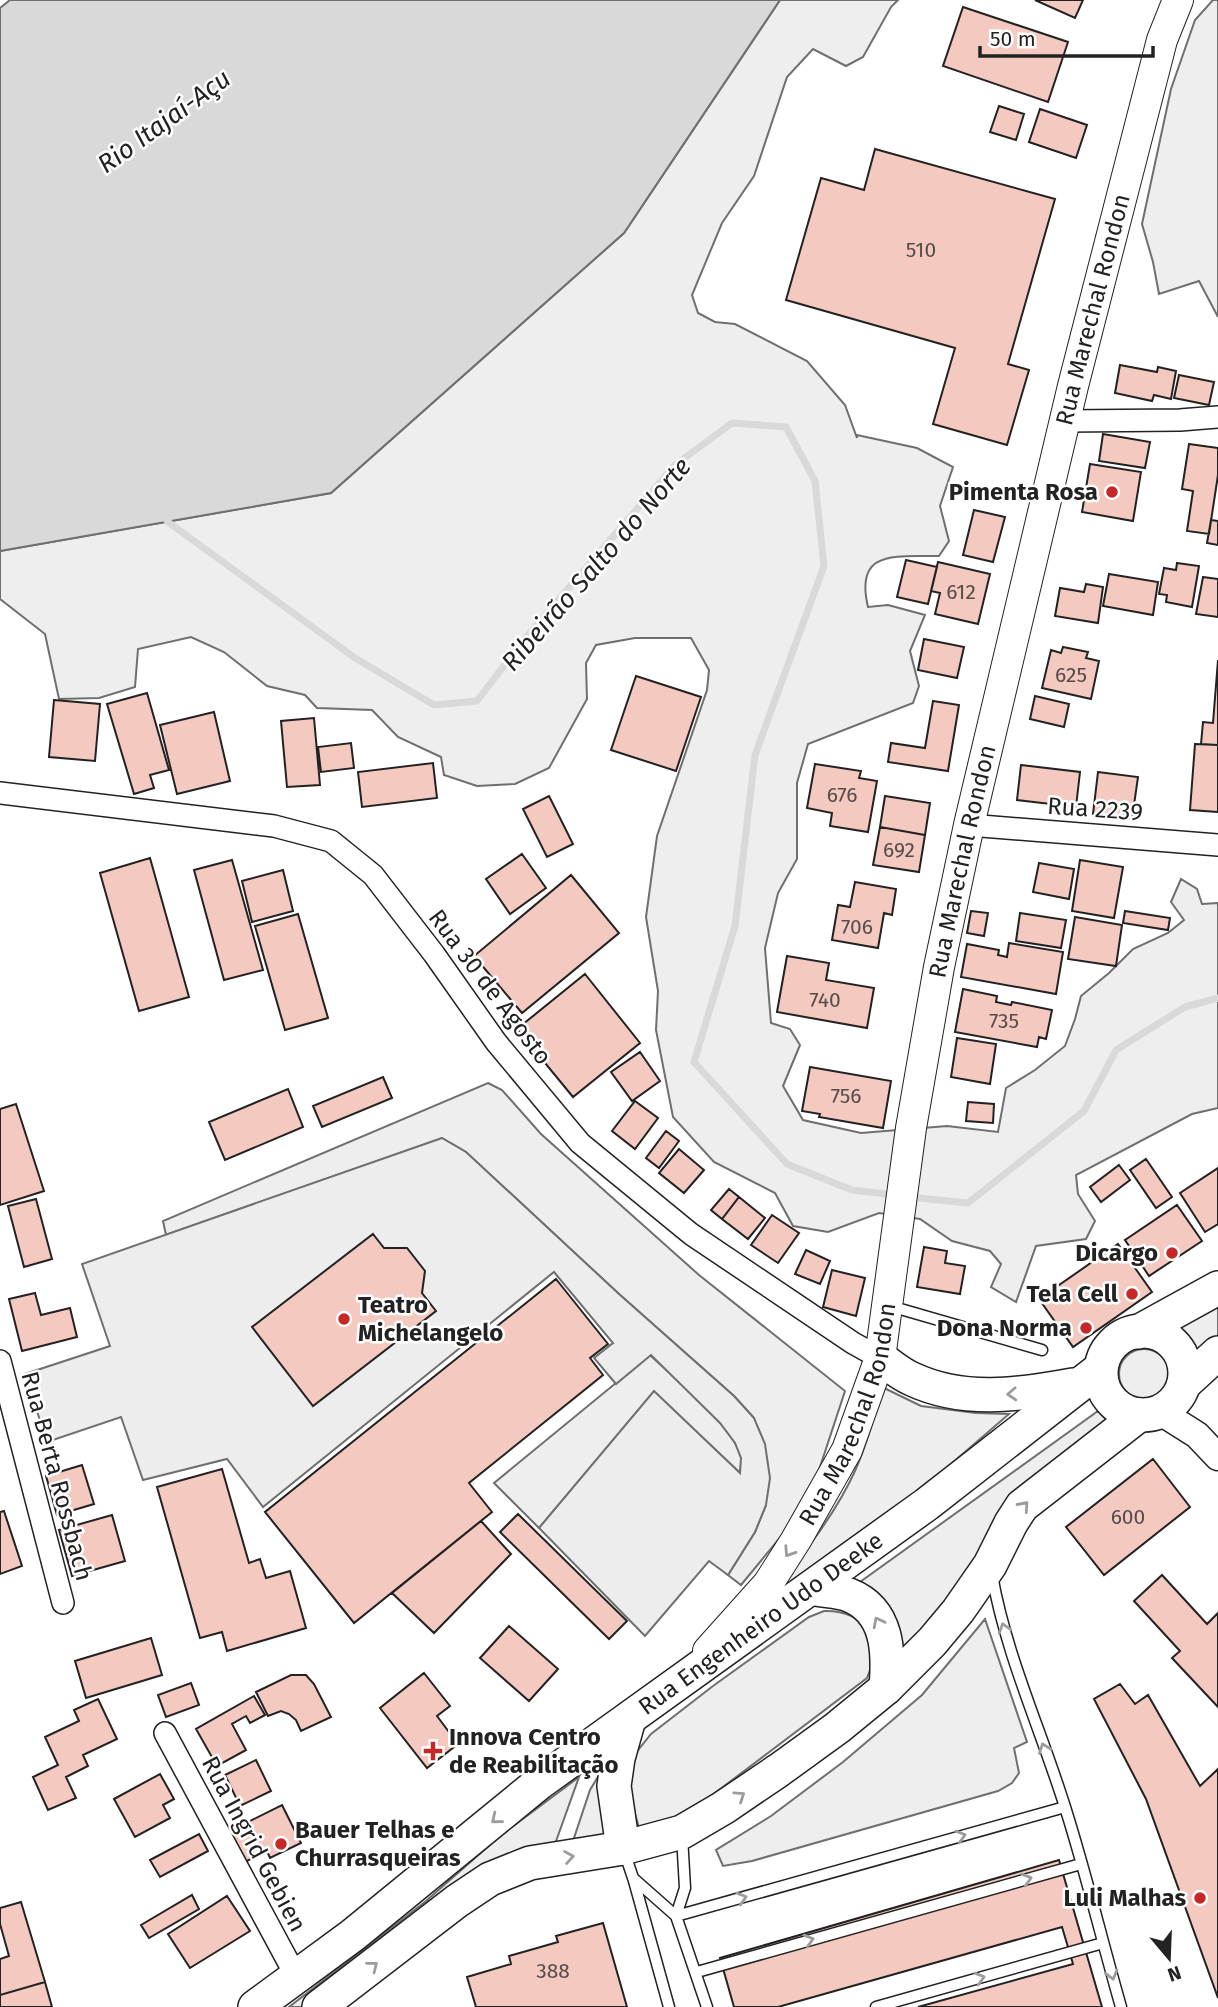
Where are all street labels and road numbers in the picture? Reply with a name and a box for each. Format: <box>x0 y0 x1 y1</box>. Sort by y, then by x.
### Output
street label: Rua Marechal Rondon <box>1050 191 1136 428</box>
street label: Rua Marechal Rondon <box>923 742 1002 980</box>
street label: Rua 2239 <box>1046 792 1144 826</box>
street label: Rua 30 de Agosto <box>423 904 557 1070</box>
street label: Rua Marechal Rondon <box>793 1301 901 1530</box>
street label: Rua Berta Rossbach <box>16 1368 98 1584</box>
street label: Rua Engenheiro Udo Deeke <box>633 1526 888 1721</box>
street label: Rua Ingrid Gebien <box>196 1751 312 1937</box>

